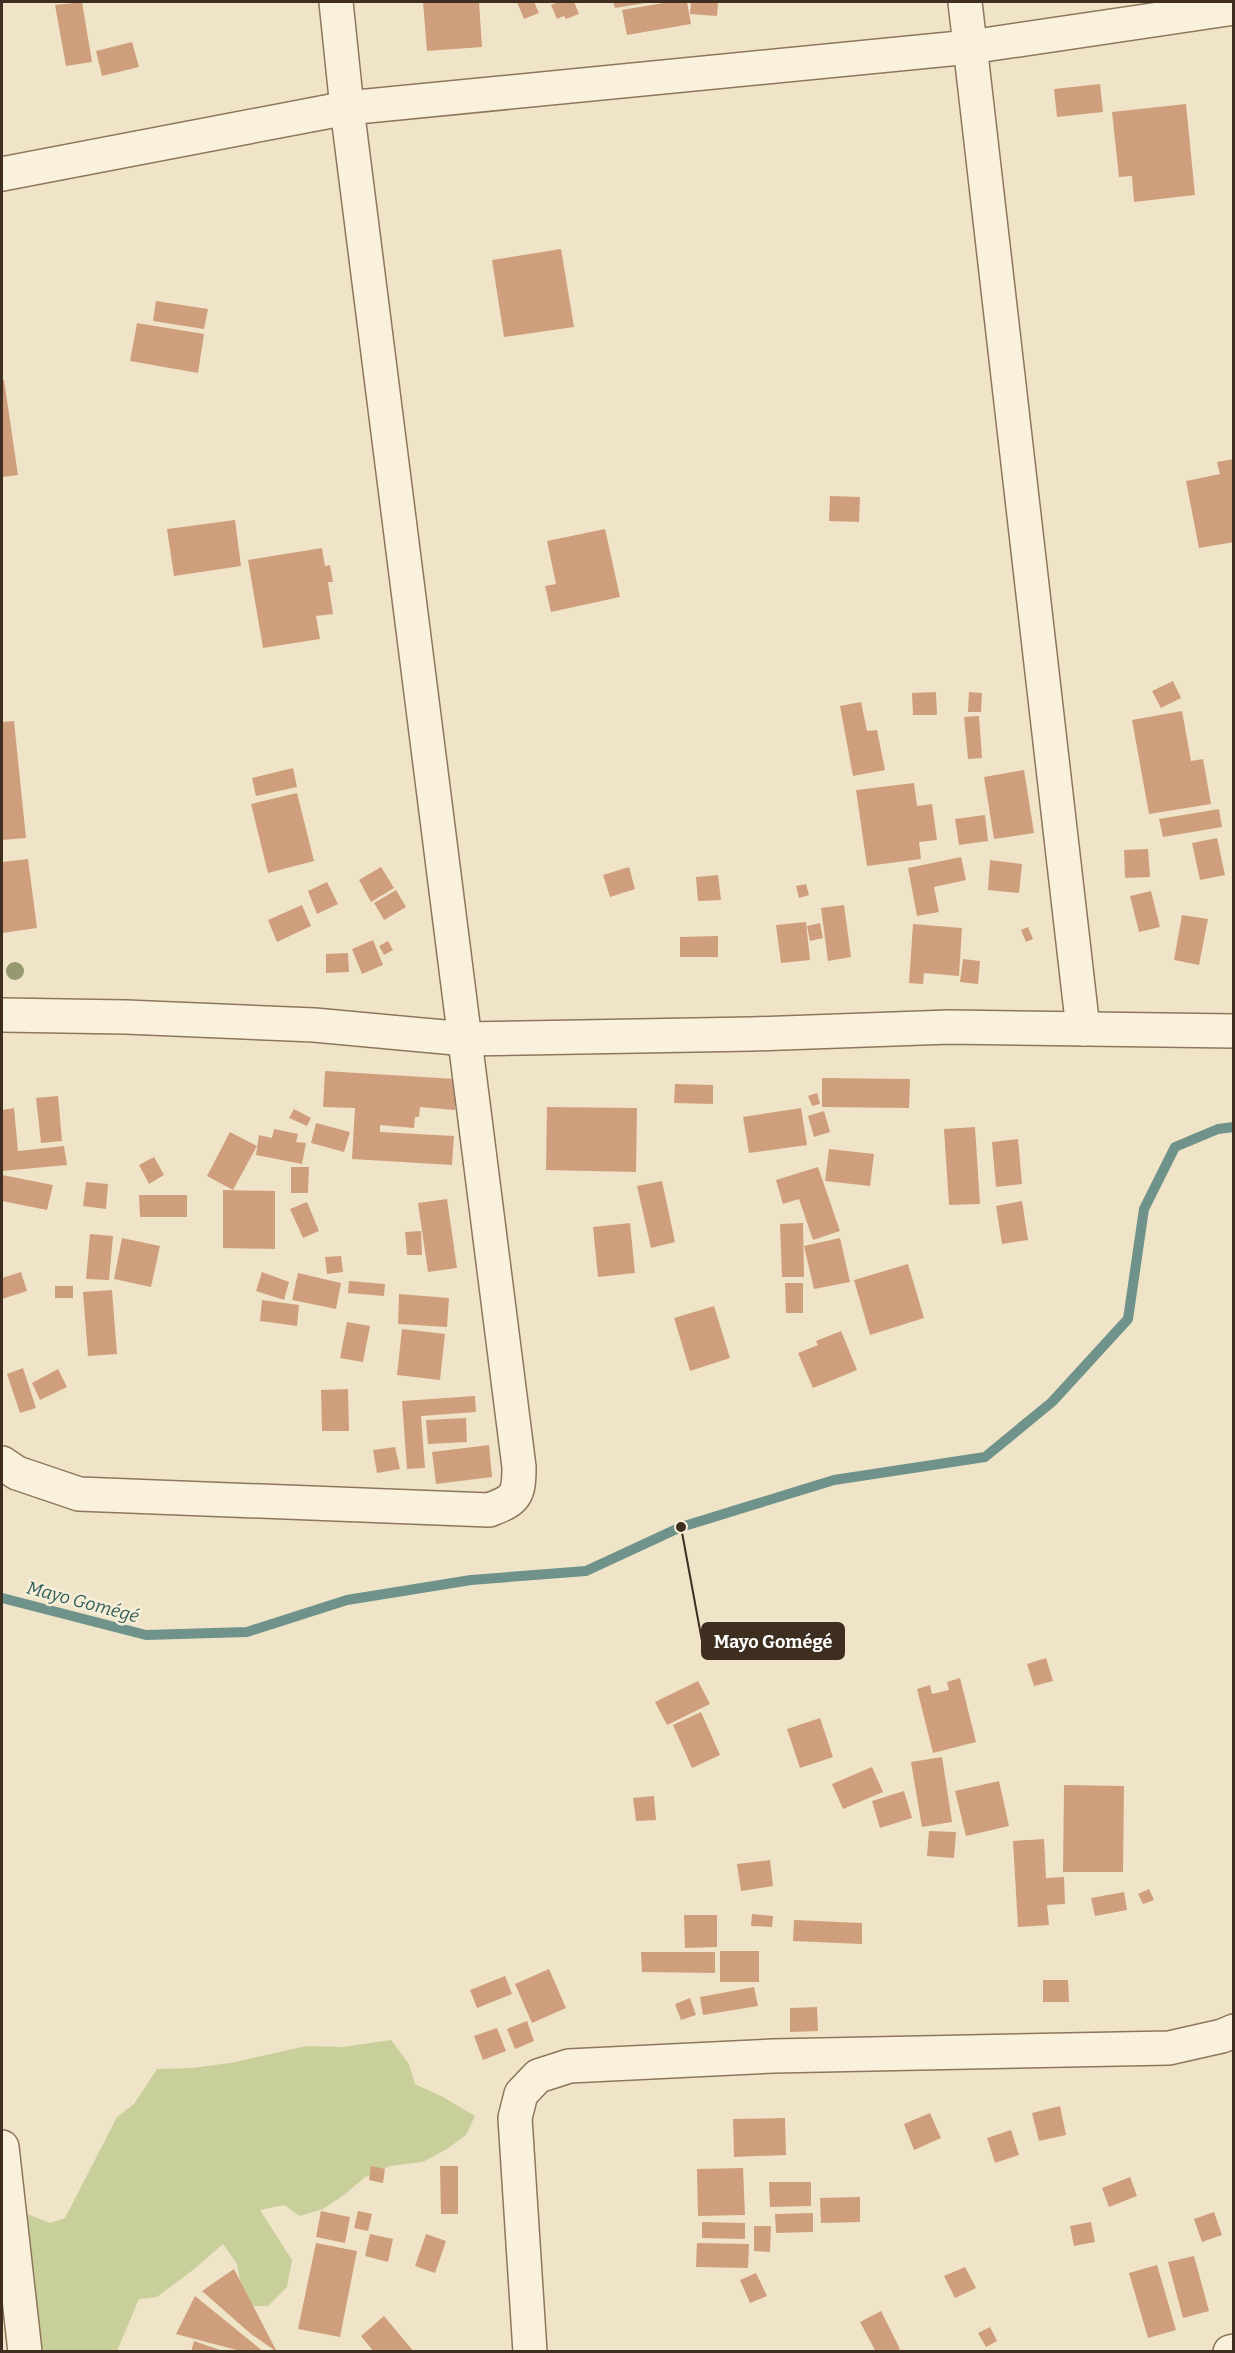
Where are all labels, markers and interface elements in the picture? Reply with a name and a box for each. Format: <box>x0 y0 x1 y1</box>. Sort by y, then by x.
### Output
water label: Mayo Gomégé <box>25 1576 141 1628</box>
callout: Mayo Gomégé <box>702 1623 844 1659</box>
text: Mayo Gomégé <box>714 1631 832 1653</box>

